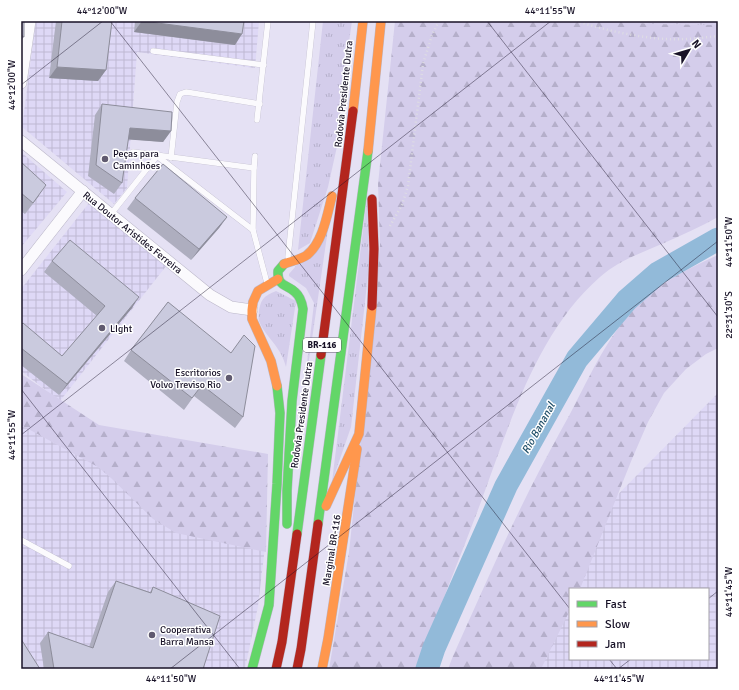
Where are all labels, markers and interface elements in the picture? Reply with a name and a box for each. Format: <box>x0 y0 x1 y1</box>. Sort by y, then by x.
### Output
text: 44°12'00"W <box>77 5 128 17</box>
text: 44°11'55"W <box>525 5 576 17</box>
north arrow <box>669 30 709 70</box>
text: N <box>689 37 704 51</box>
street label: Rodovia Presidente Dutra <box>332 40 356 148</box>
text: 44°12'00"W <box>6 59 18 110</box>
place label: Peças para Caminhões <box>113 148 161 172</box>
marker: Peças para Caminhões <box>100 154 110 164</box>
street label: Rua Doutor Aristides Ferreira <box>80 189 184 276</box>
text: 44°11'50"W <box>723 216 735 267</box>
text: 22°31'30"S <box>723 291 735 339</box>
marker: LIght <box>97 323 107 333</box>
place label: LIght <box>110 323 133 335</box>
road number: BR-116 <box>303 338 341 352</box>
street label: Rodovia Presidente Dutra <box>289 361 315 469</box>
place label: Escritorios Volvo Treviso Rio <box>150 367 222 391</box>
marker: Escritorios Volvo Treviso Rio <box>224 373 234 383</box>
water label: Rio Bananal <box>519 400 558 456</box>
text: 44°11'55"W <box>6 409 18 460</box>
street label: Marginal BR-116 <box>320 514 344 587</box>
text: 44°11'45"W <box>723 566 735 617</box>
legend <box>569 588 709 660</box>
text: Fast <box>605 597 626 612</box>
text: Slow <box>605 617 630 632</box>
place label: Cooperativa Barra Mansa <box>160 624 214 648</box>
marker: Cooperativa Barra Mansa <box>147 630 157 640</box>
text: Jam <box>605 637 626 652</box>
text: 44°11'50"W <box>146 673 197 685</box>
text: 44°11'45"W <box>594 673 645 685</box>

